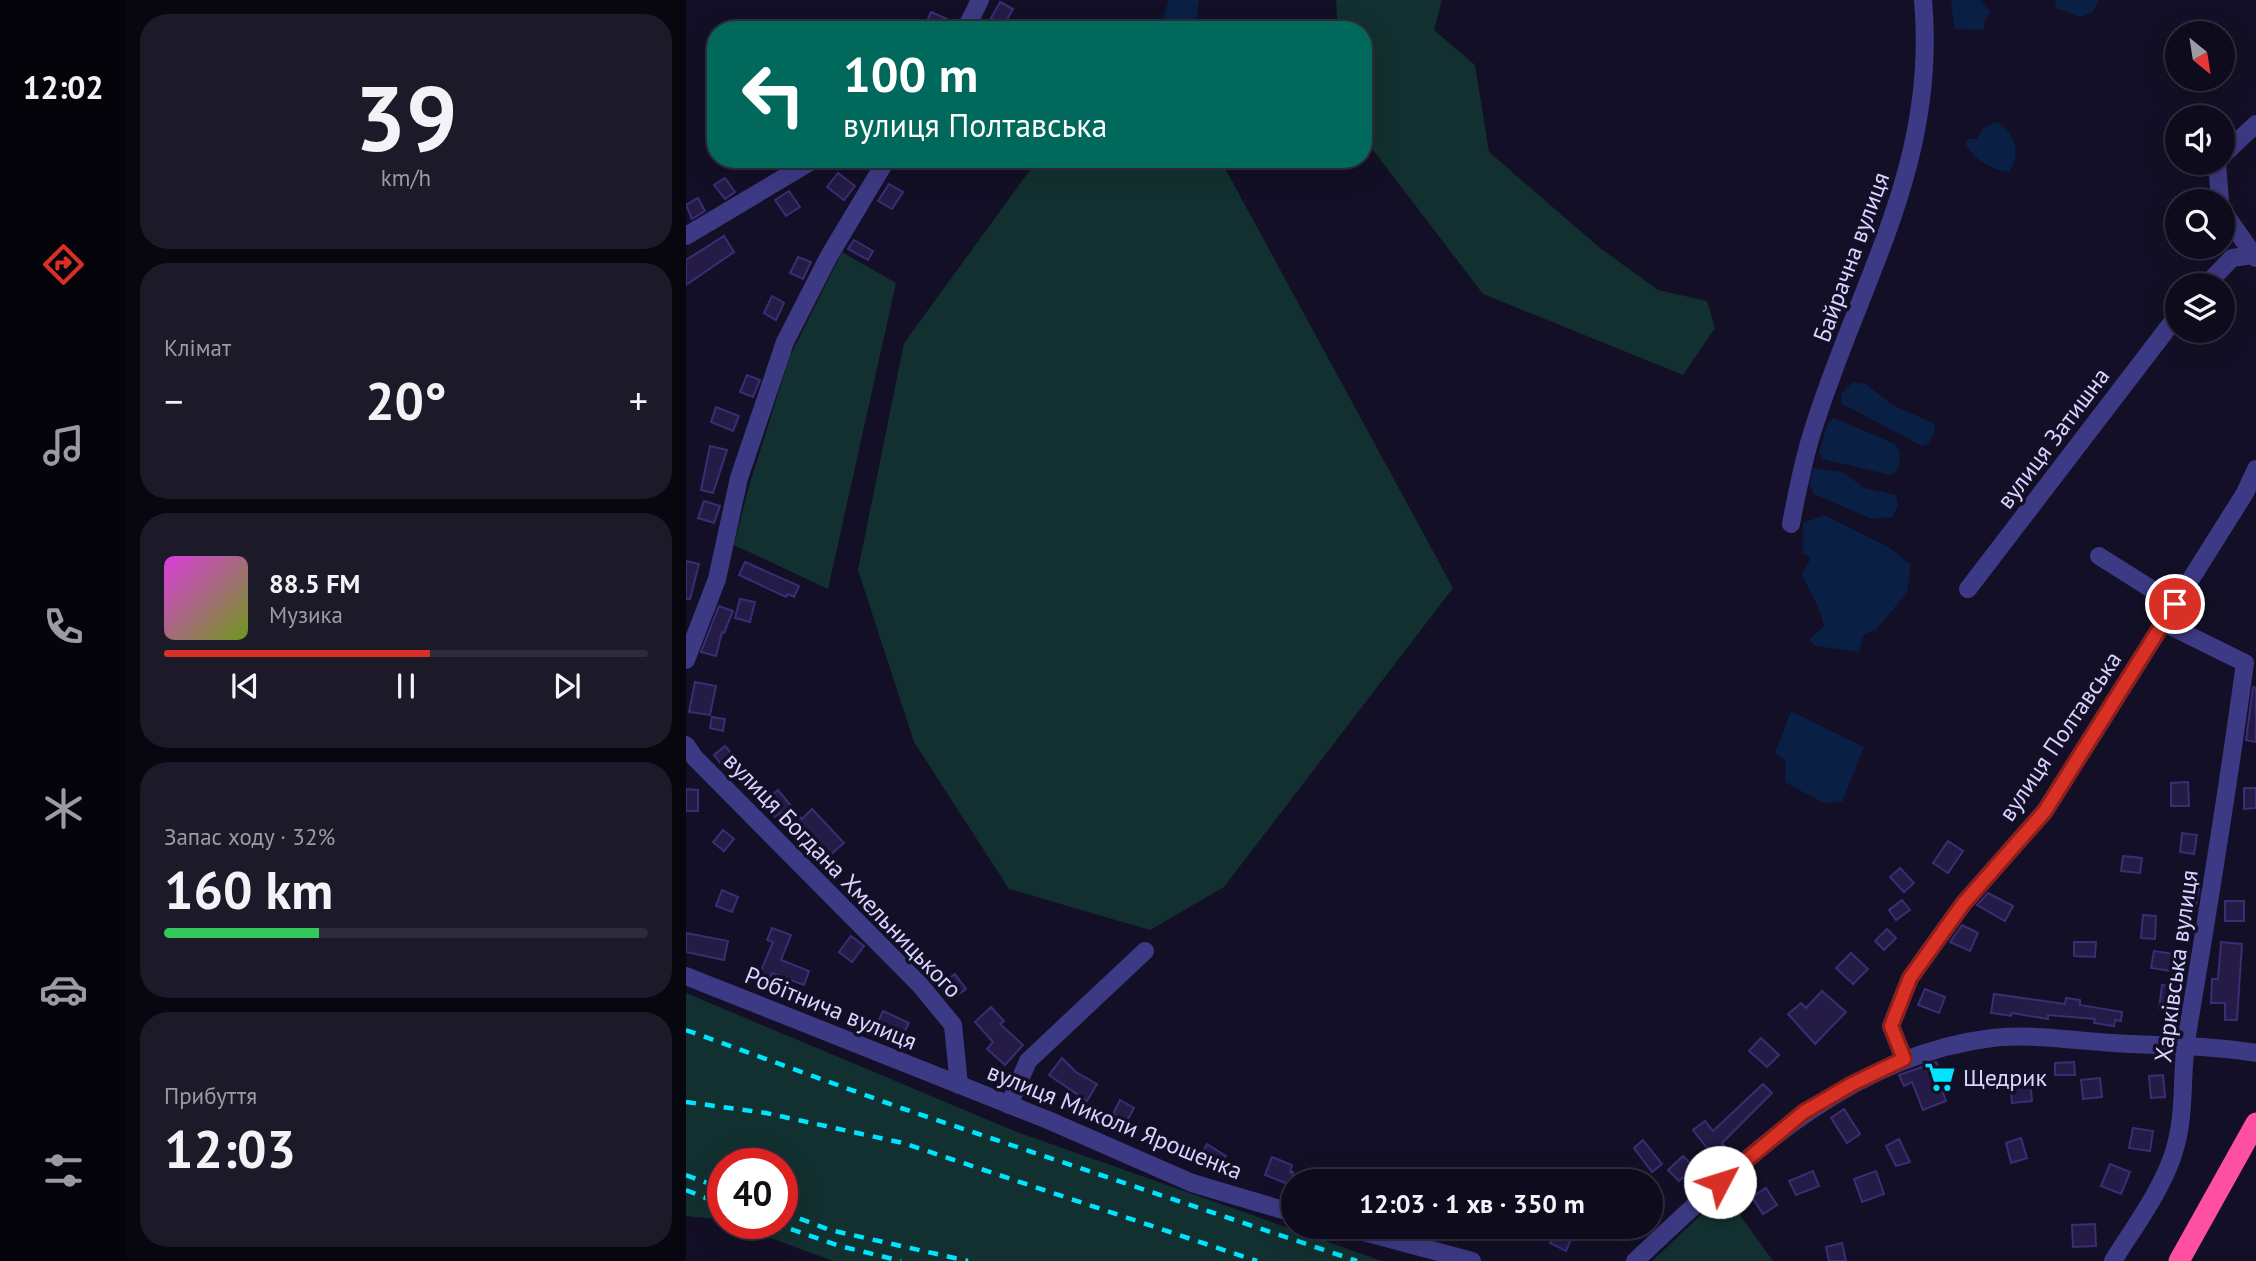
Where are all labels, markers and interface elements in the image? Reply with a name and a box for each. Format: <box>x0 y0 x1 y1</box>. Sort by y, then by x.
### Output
north arrow <box>2165 21 2235 91</box>
map controls <box>2165 21 2235 343</box>
text: 100 m <box>843 42 978 106</box>
icon: left <box>728 49 819 140</box>
text: 39 <box>354 58 458 176</box>
text: 12:02 <box>22 66 104 108</box>
text: вулиця Полтавська <box>843 104 1107 146</box>
button: sound <box>2165 105 2235 175</box>
text: km/h <box>381 163 431 192</box>
street label: Байрачна вулиця <box>1806 168 1896 346</box>
button: search <box>2165 189 2235 259</box>
icon: directions <box>39 240 88 289</box>
button: layers <box>2165 273 2235 343</box>
text: Клімат <box>164 333 231 362</box>
street label: вулиця Затишна <box>1990 361 2116 515</box>
text: 20° <box>365 367 447 434</box>
text: − <box>164 376 183 425</box>
text: + <box>629 376 648 425</box>
icon: music <box>39 421 88 470</box>
text: 88.5 FM <box>269 567 360 600</box>
pin <box>2145 574 2205 634</box>
icon: arrive <box>2156 585 2194 623</box>
text: Музика <box>269 600 343 629</box>
icon: phone <box>39 602 88 651</box>
street label: вулиця Полтавська <box>1992 645 2128 827</box>
icon: previous <box>226 667 264 705</box>
icon: pause <box>387 667 425 705</box>
icon: next <box>548 667 586 705</box>
street label: вулиця Богдана Хмельницького <box>717 746 969 1004</box>
icon: climate <box>39 784 88 833</box>
text: Запас ходу · 32% <box>164 822 335 851</box>
text: 160 km <box>164 856 333 923</box>
street label: Харківська вулиця <box>2147 868 2205 1064</box>
street label: Робітнича вулиця <box>740 959 922 1057</box>
icon: car <box>39 965 88 1014</box>
street label: вулиця Миколи Ярошенка <box>983 1056 1247 1186</box>
supermarket icon: Щедрик <box>1923 1060 1957 1094</box>
place label: Щедрик <box>1963 1062 2047 1093</box>
text: Прибуття <box>164 1081 257 1110</box>
text: 12:03 <box>164 1115 296 1182</box>
position arrow <box>1683 1145 1757 1219</box>
icon: filters <box>39 1146 88 1195</box>
speed limit sign: 40 <box>707 1148 798 1239</box>
text: 12:03 · 1 хв · 350 m <box>1359 1187 1585 1220</box>

